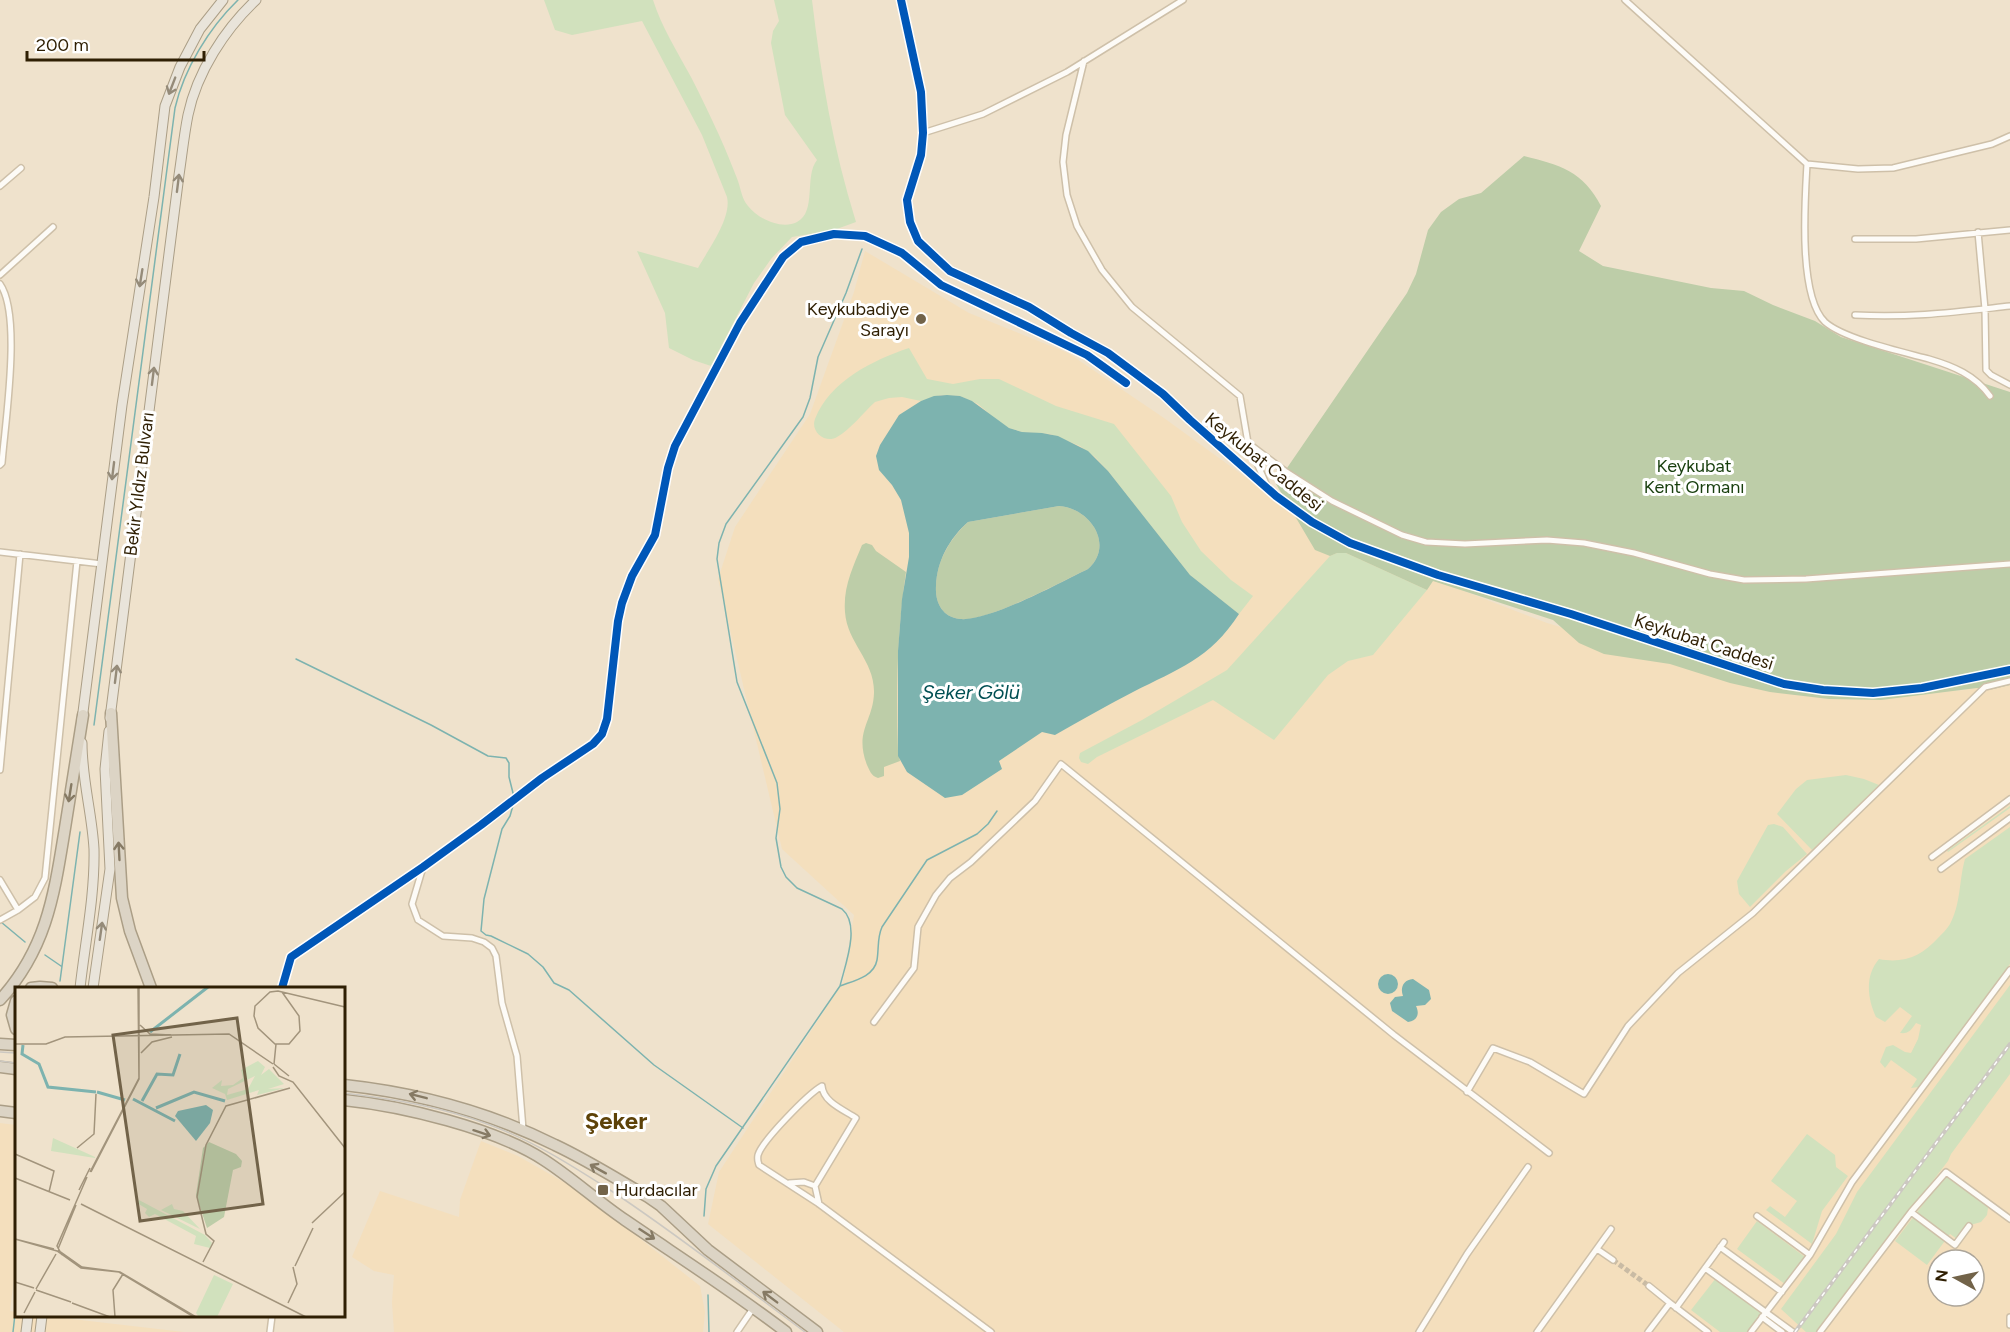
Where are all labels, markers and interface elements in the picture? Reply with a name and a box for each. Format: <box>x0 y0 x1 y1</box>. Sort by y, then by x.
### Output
scale bar <box>27 24 204 62</box>
text: 200 m <box>36 34 89 56</box>
one-way arrow <box>165 76 176 95</box>
one-way arrow <box>172 173 183 193</box>
one-way arrow <box>136 268 147 288</box>
place label: Keykubadiye Sarayı <box>807 298 909 341</box>
marker: Keykubadiye Sarayı <box>914 312 928 326</box>
one-way arrow <box>148 367 159 387</box>
street label: Keykubat Caddesi <box>1201 408 1327 516</box>
street label: Bekir Yıldız Bulvarı <box>119 411 159 557</box>
park label: Keykubat Kent Ormanı <box>1644 455 1744 498</box>
one-way arrow <box>107 461 118 481</box>
street label: Keykubat Caddesi <box>1632 609 1776 675</box>
one-way arrow <box>110 664 121 684</box>
water label: Şeker Gölü <box>922 680 1020 704</box>
one-way arrow <box>64 783 75 803</box>
one-way arrow <box>113 842 124 861</box>
one-way arrow <box>96 921 107 941</box>
inset map <box>15 987 345 1317</box>
one-way arrow <box>408 1090 427 1102</box>
district label: Şeker <box>585 1106 647 1135</box>
one-way arrow <box>472 1128 491 1139</box>
one-way arrow <box>590 1162 607 1174</box>
place label: Hurdacılar <box>615 1179 698 1201</box>
marker: Hurdacılar <box>596 1183 610 1197</box>
one-way arrow <box>638 1228 655 1240</box>
north arrow <box>1926 1248 1986 1308</box>
text: N <box>1931 1269 1952 1283</box>
one-way arrow <box>763 1291 779 1303</box>

